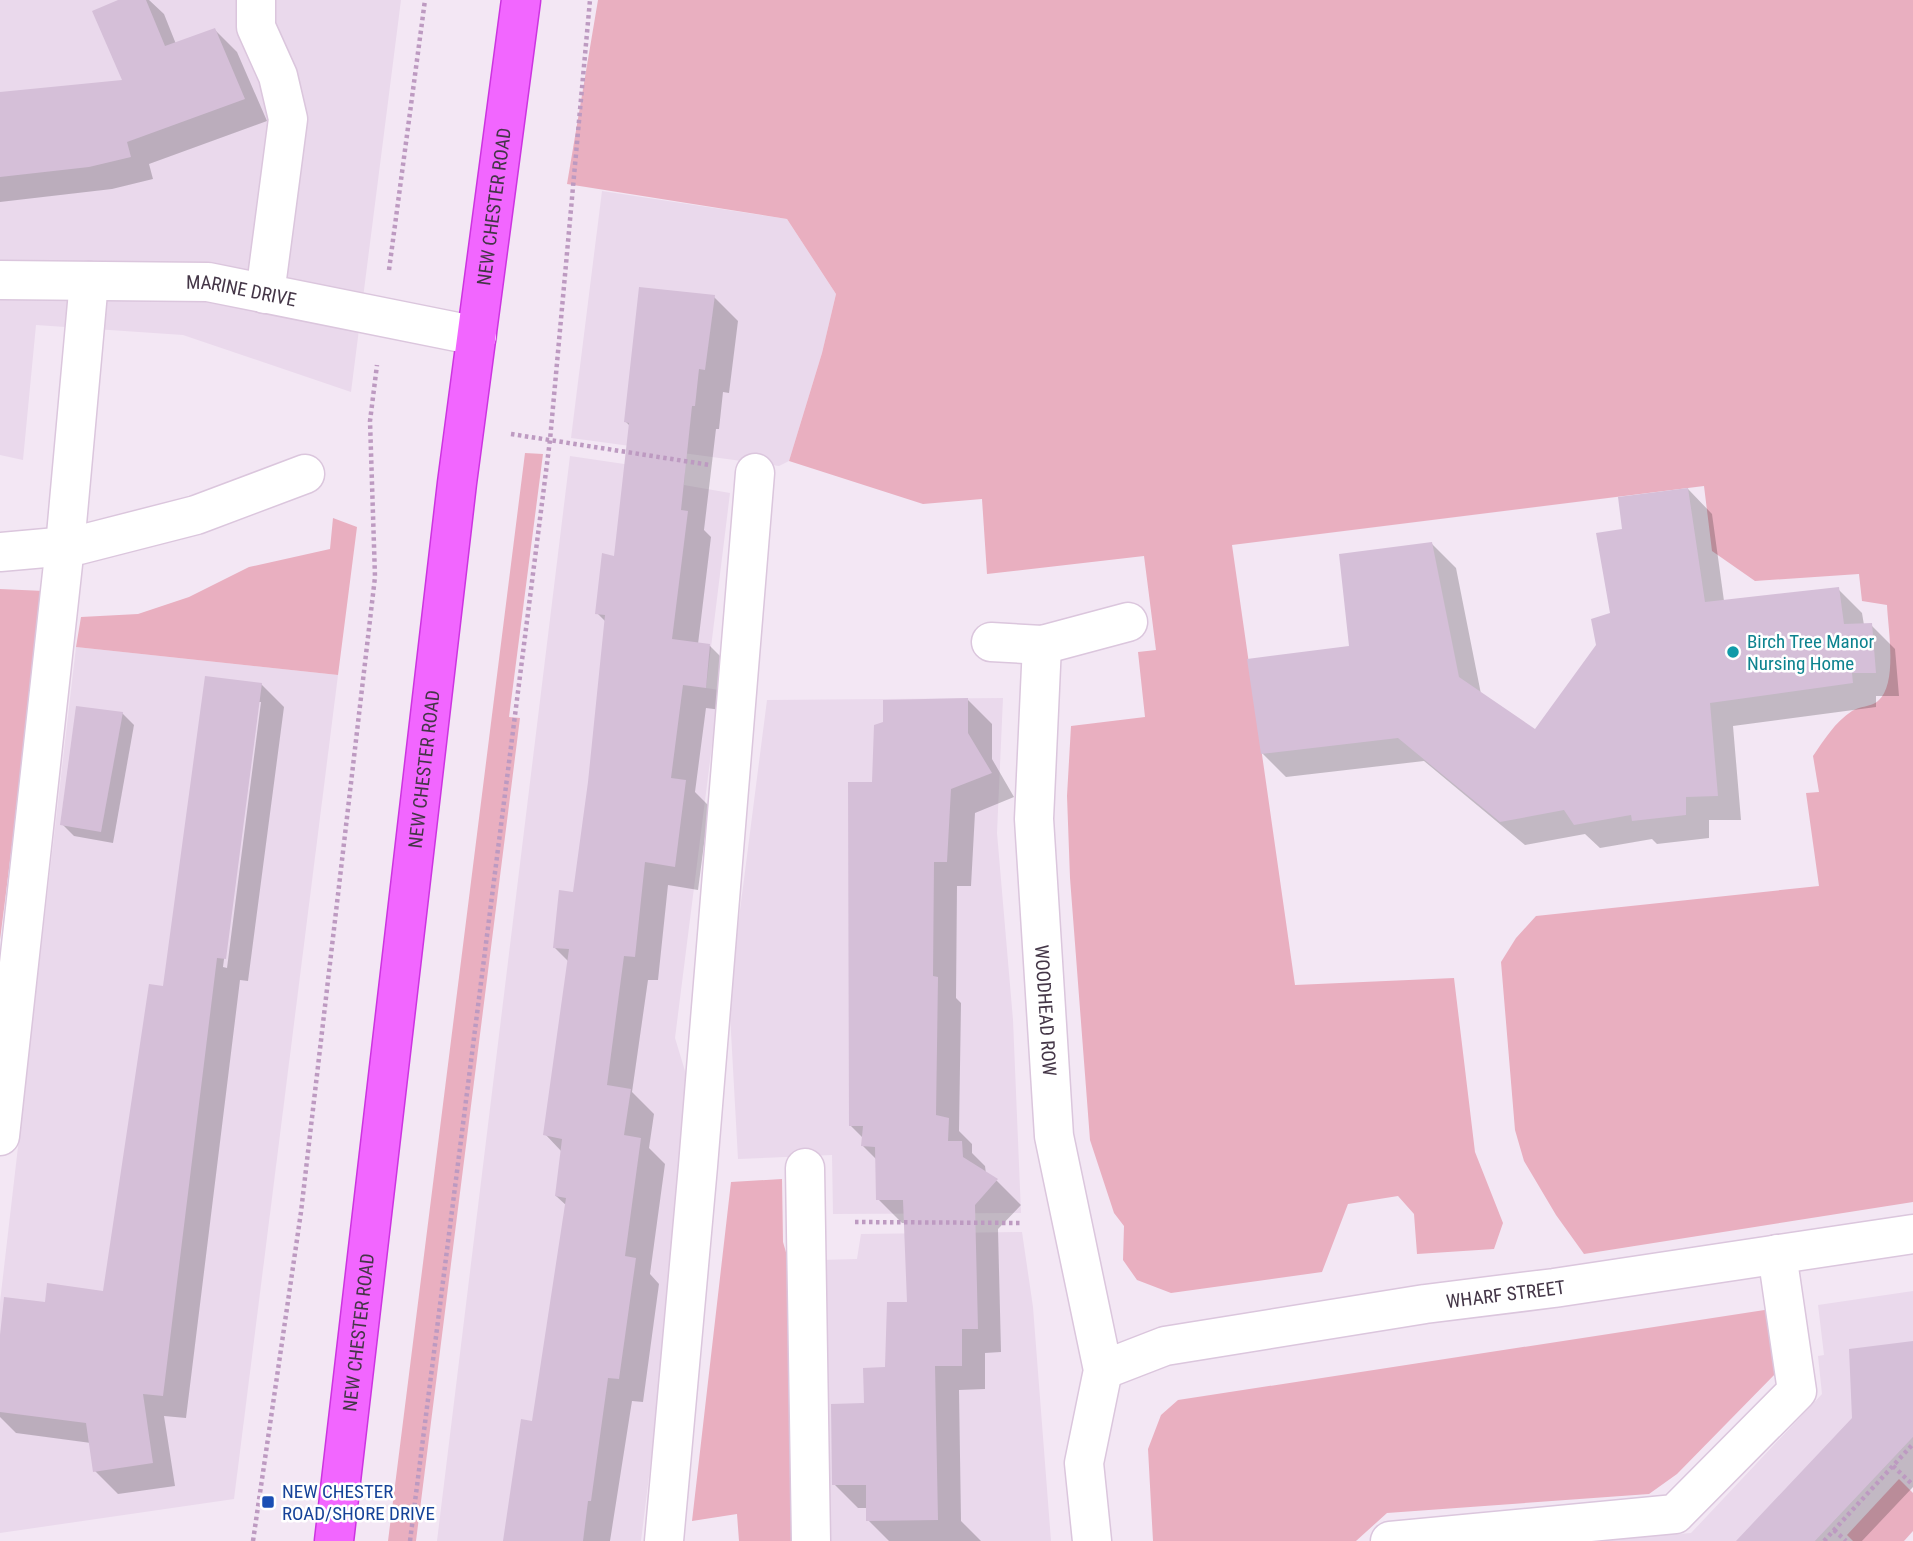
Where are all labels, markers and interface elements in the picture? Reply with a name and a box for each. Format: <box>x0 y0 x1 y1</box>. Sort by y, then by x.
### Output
street label: NEW CHESTER ROAD <box>472 126 515 287</box>
street label: MARINE DRIVE <box>186 270 298 311</box>
place label: Birch Tree Manor Nursing Home <box>1747 630 1874 675</box>
marker: Birch Tree Manor Nursing Home <box>1725 644 1741 660</box>
street label: NEW CHESTER ROAD <box>403 689 444 849</box>
street label: WOODHEAD ROW <box>1030 944 1062 1077</box>
street label: NEW CHESTER ROAD <box>338 1252 379 1413</box>
street label: WHARF STREET <box>1445 1275 1567 1313</box>
place label: NEW CHESTER ROAD/SHORE DRIVE <box>282 1480 435 1525</box>
marker: NEW CHESTER ROAD/SHORE DRIVE <box>260 1494 276 1510</box>

